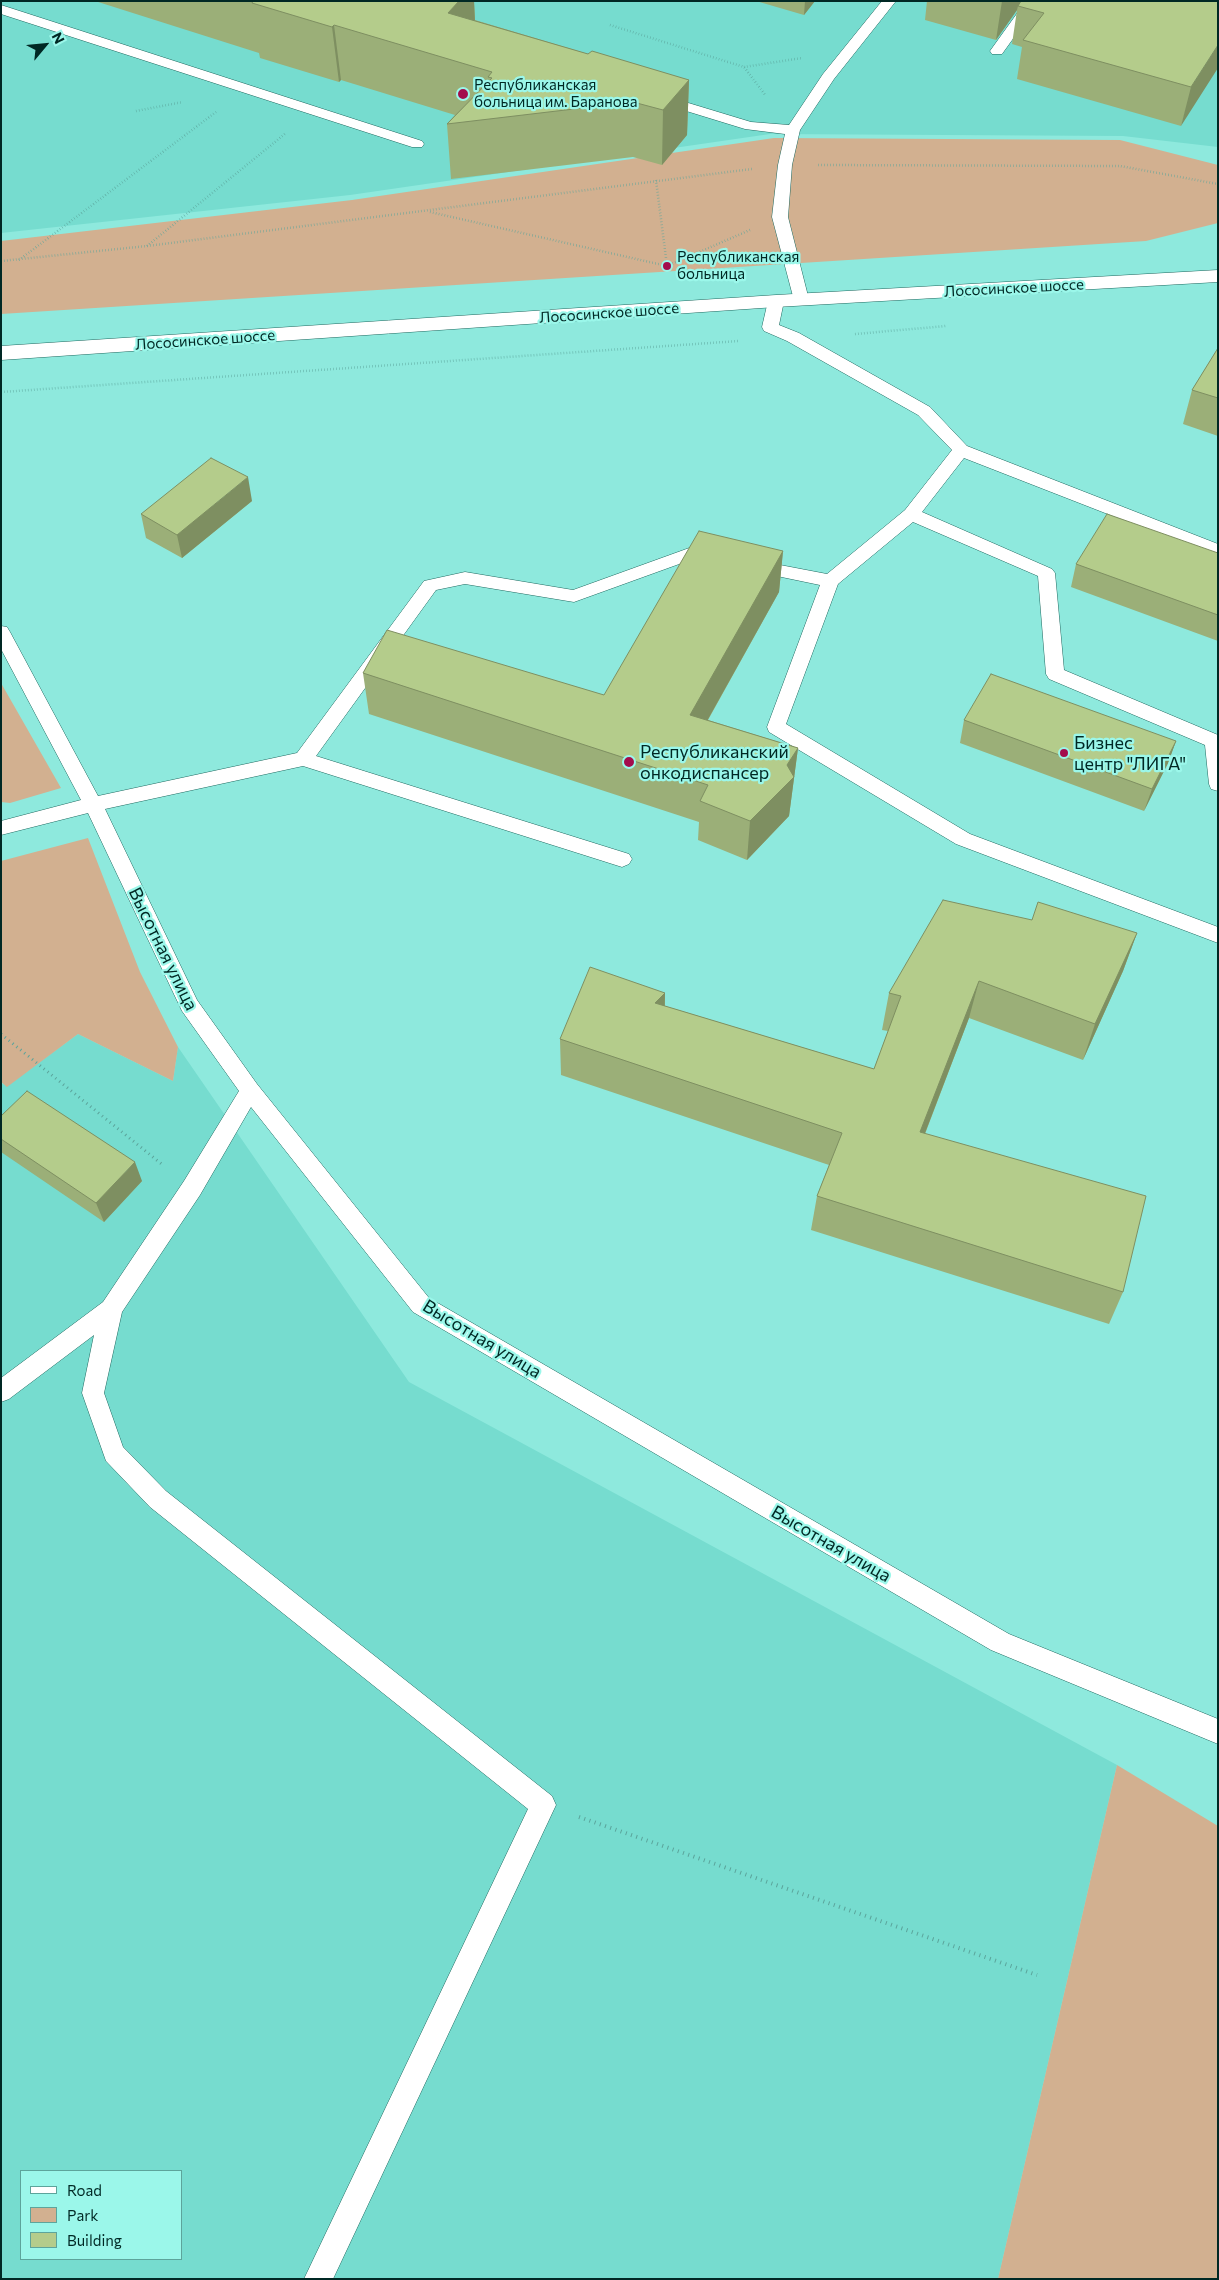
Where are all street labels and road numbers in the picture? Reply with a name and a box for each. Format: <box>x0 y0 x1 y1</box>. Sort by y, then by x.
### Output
street label: Лососинское шоссе <box>944 275 1084 301</box>
street label: Лососинское шоссе <box>538 299 680 327</box>
street label: Лососинское шоссе <box>134 326 276 354</box>
street label: Высотная улица <box>124 884 202 1014</box>
street label: Высотная улица <box>419 1295 545 1383</box>
street label: Высотная улица <box>767 1501 895 1587</box>

